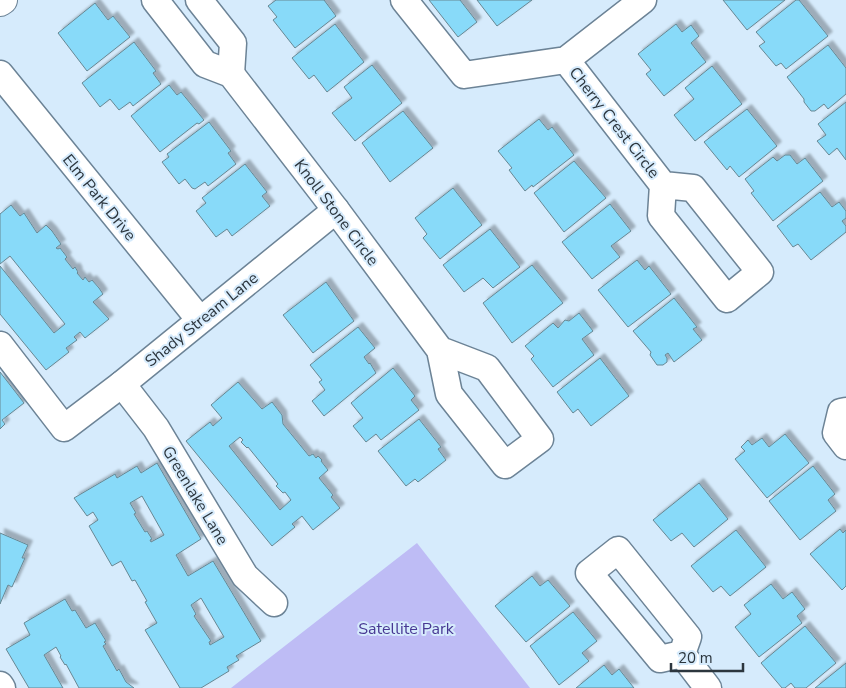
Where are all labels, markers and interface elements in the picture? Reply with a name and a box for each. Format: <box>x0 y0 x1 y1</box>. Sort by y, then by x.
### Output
street label: Cherry Crest Circle <box>564 62 665 183</box>
street label: Elm Park Drive <box>57 150 141 246</box>
street label: Knoll Stone Circle <box>289 155 384 270</box>
street label: Shady Stream Lane <box>140 267 263 372</box>
street label: Greenlake Lane <box>157 442 233 549</box>
park label: Satellite Park <box>358 618 455 640</box>
scale bar <box>671 640 744 672</box>
text: 20 m <box>678 648 713 668</box>

